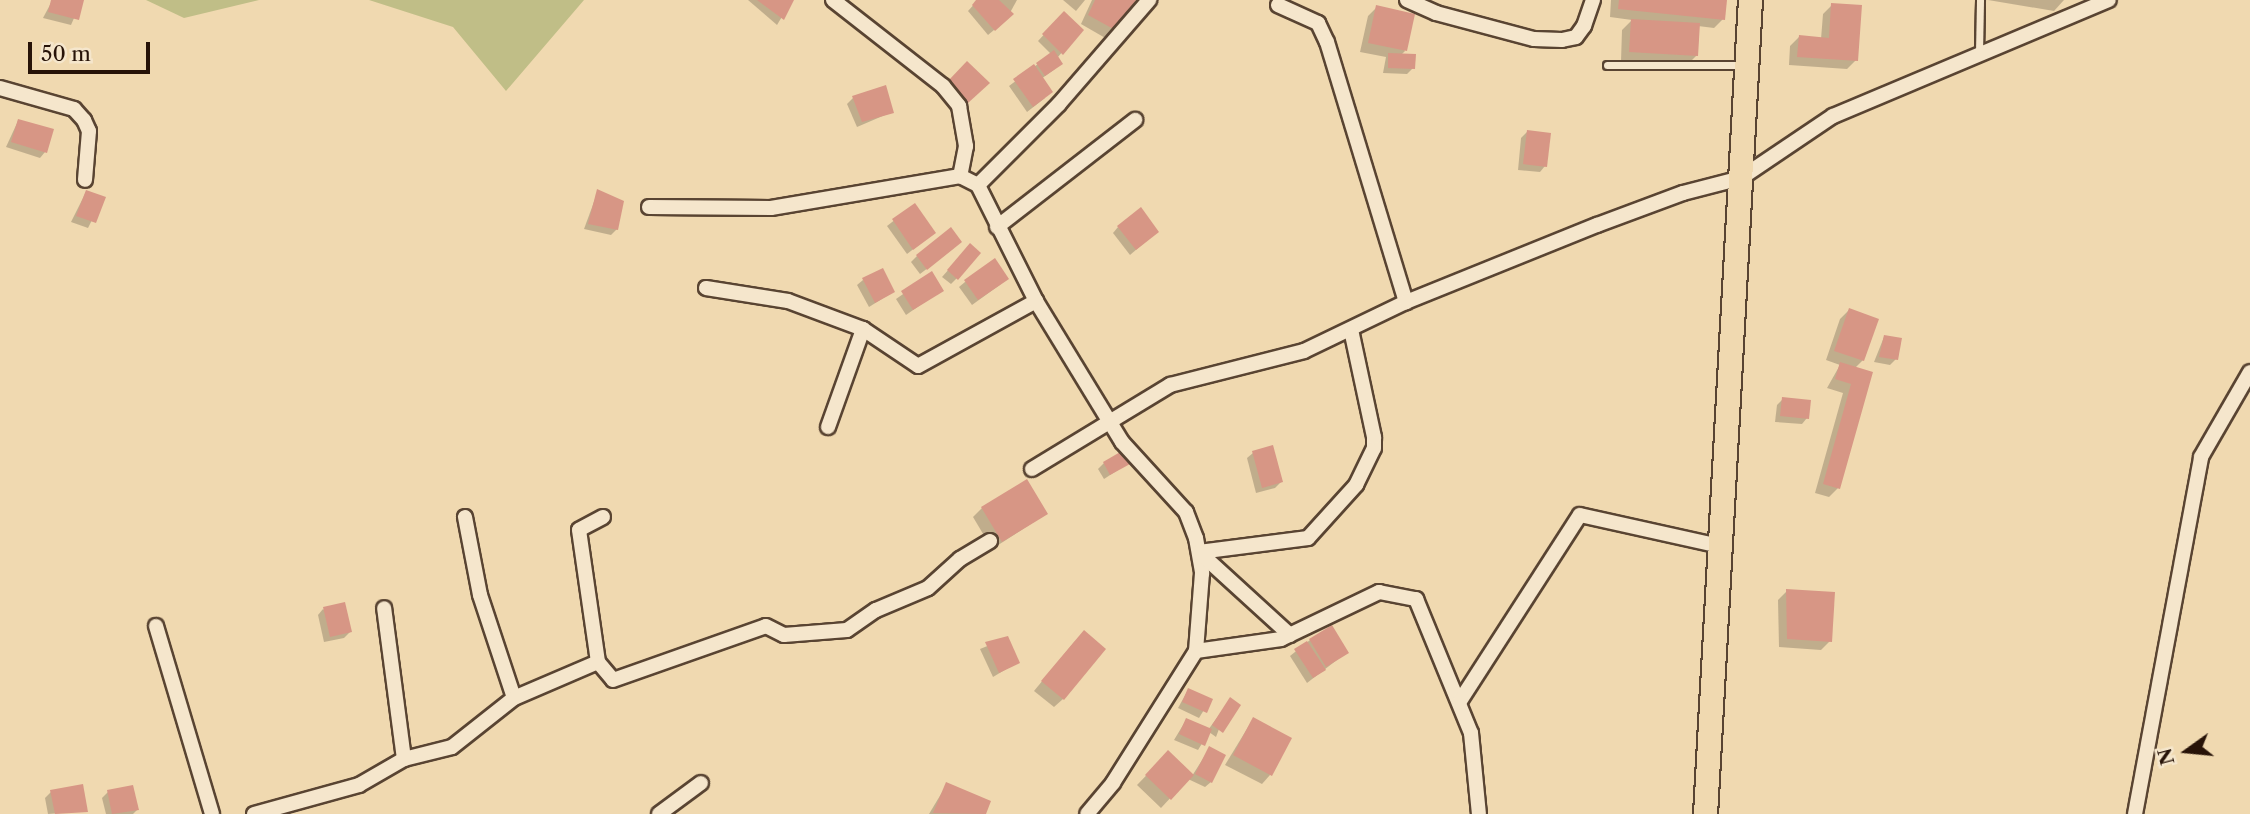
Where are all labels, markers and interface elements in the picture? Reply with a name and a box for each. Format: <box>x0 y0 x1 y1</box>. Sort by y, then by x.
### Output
scale bar <box>32 28 154 72</box>
text: 50 m <box>41 41 91 66</box>
north arrow <box>2152 716 2222 786</box>
text: N <box>2153 746 2179 768</box>

